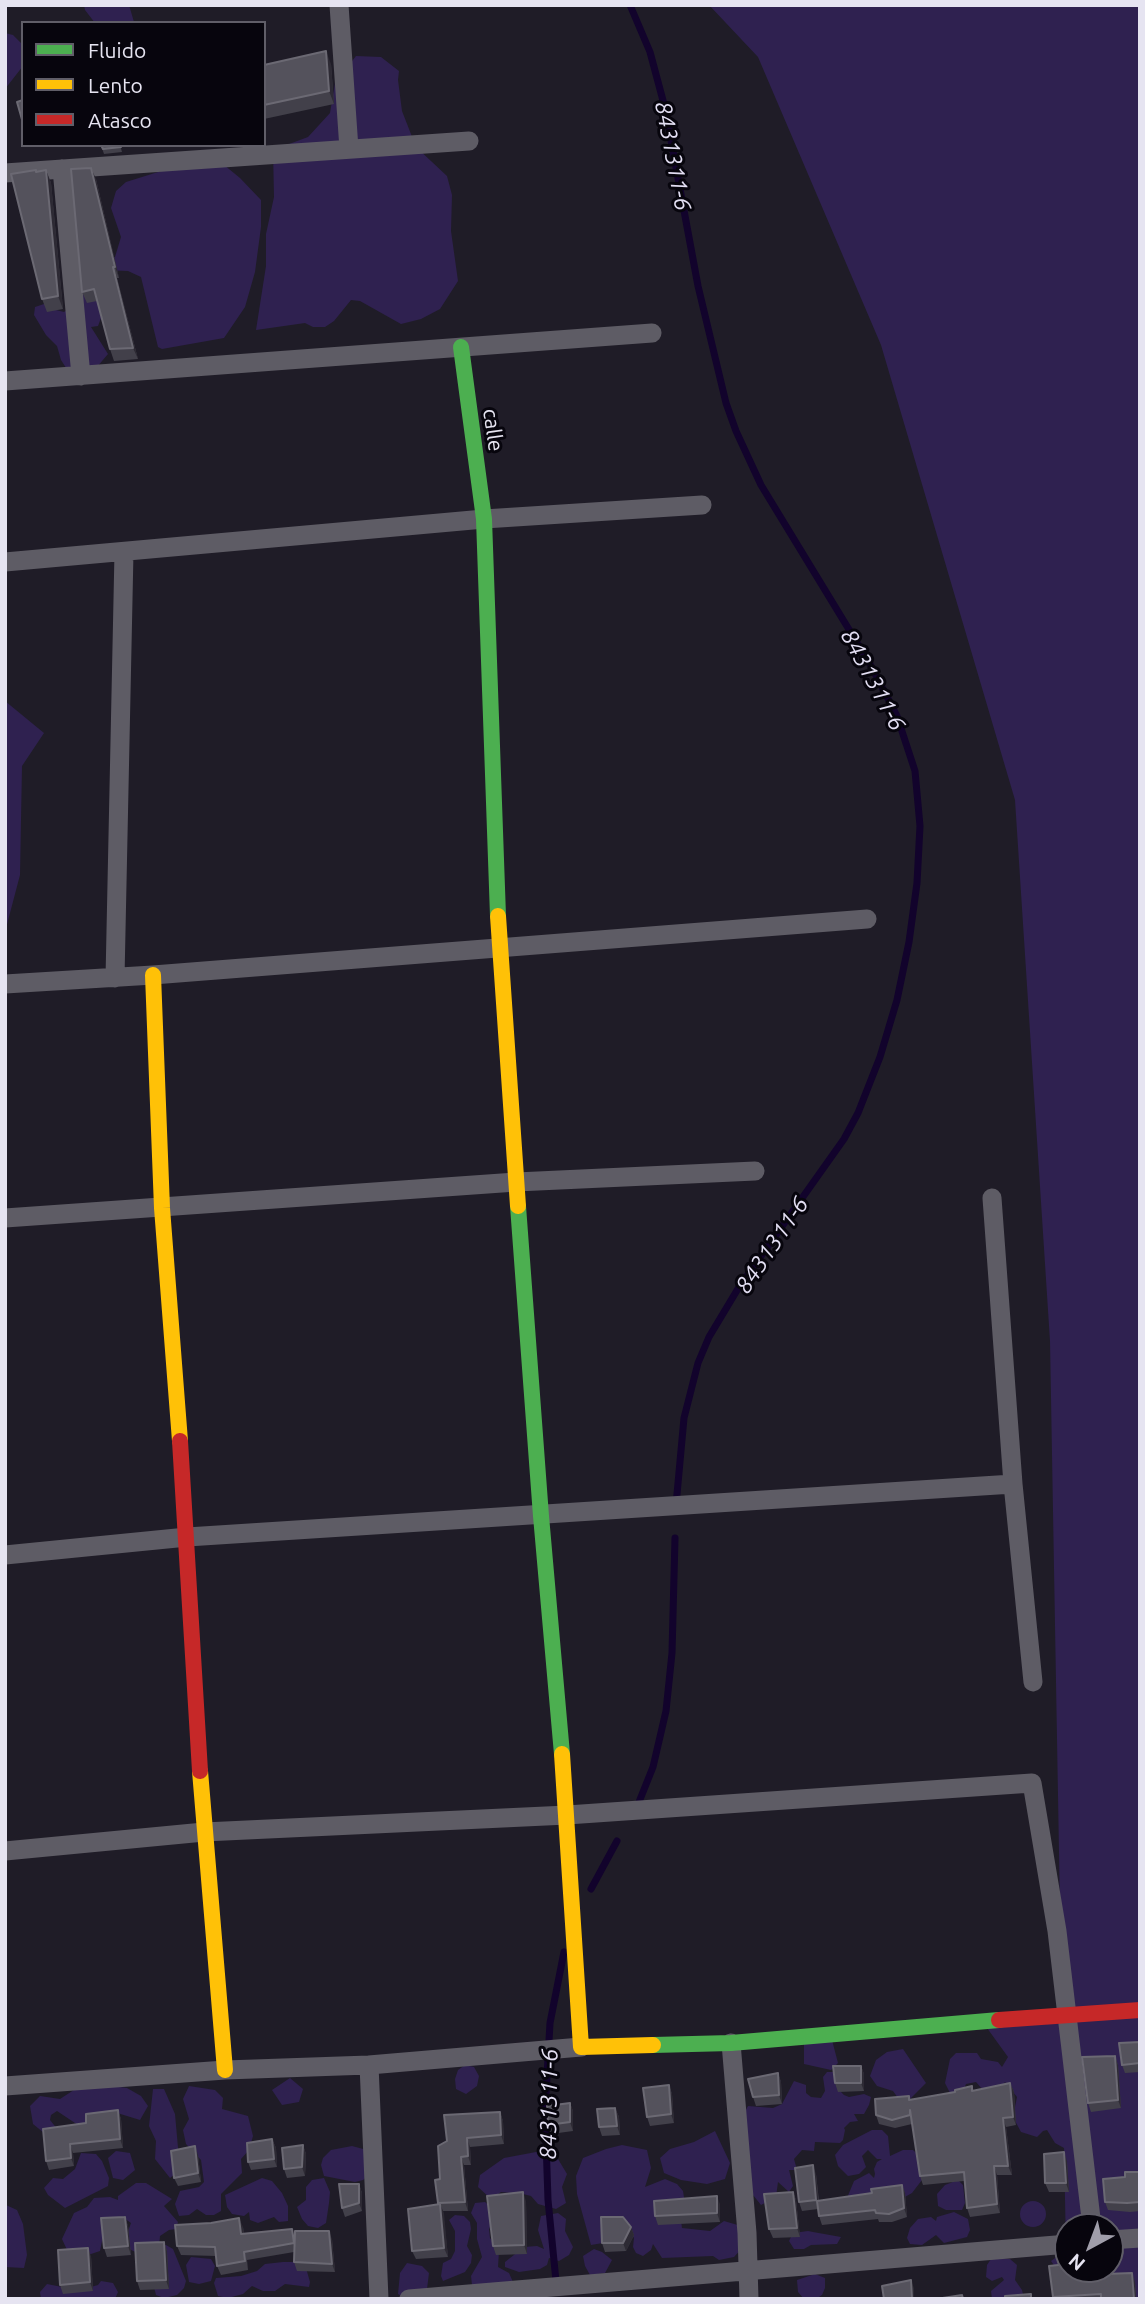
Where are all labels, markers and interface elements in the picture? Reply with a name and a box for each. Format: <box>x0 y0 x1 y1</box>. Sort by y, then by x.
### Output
legend <box>21 21 266 147</box>
text: Fluido <box>88 38 146 62</box>
text: Lento <box>88 73 143 97</box>
water label: 8431311-6 <box>649 99 697 213</box>
text: Atasco <box>88 108 152 132</box>
street label: calle <box>478 407 508 453</box>
water label: 8431311-6 <box>835 625 911 735</box>
water label: 8431311-6 <box>730 1191 814 1299</box>
water label: 8431311-6 <box>534 2048 564 2160</box>
north arrow <box>1054 2213 1124 2283</box>
text: N <box>1064 2249 1089 2275</box>

